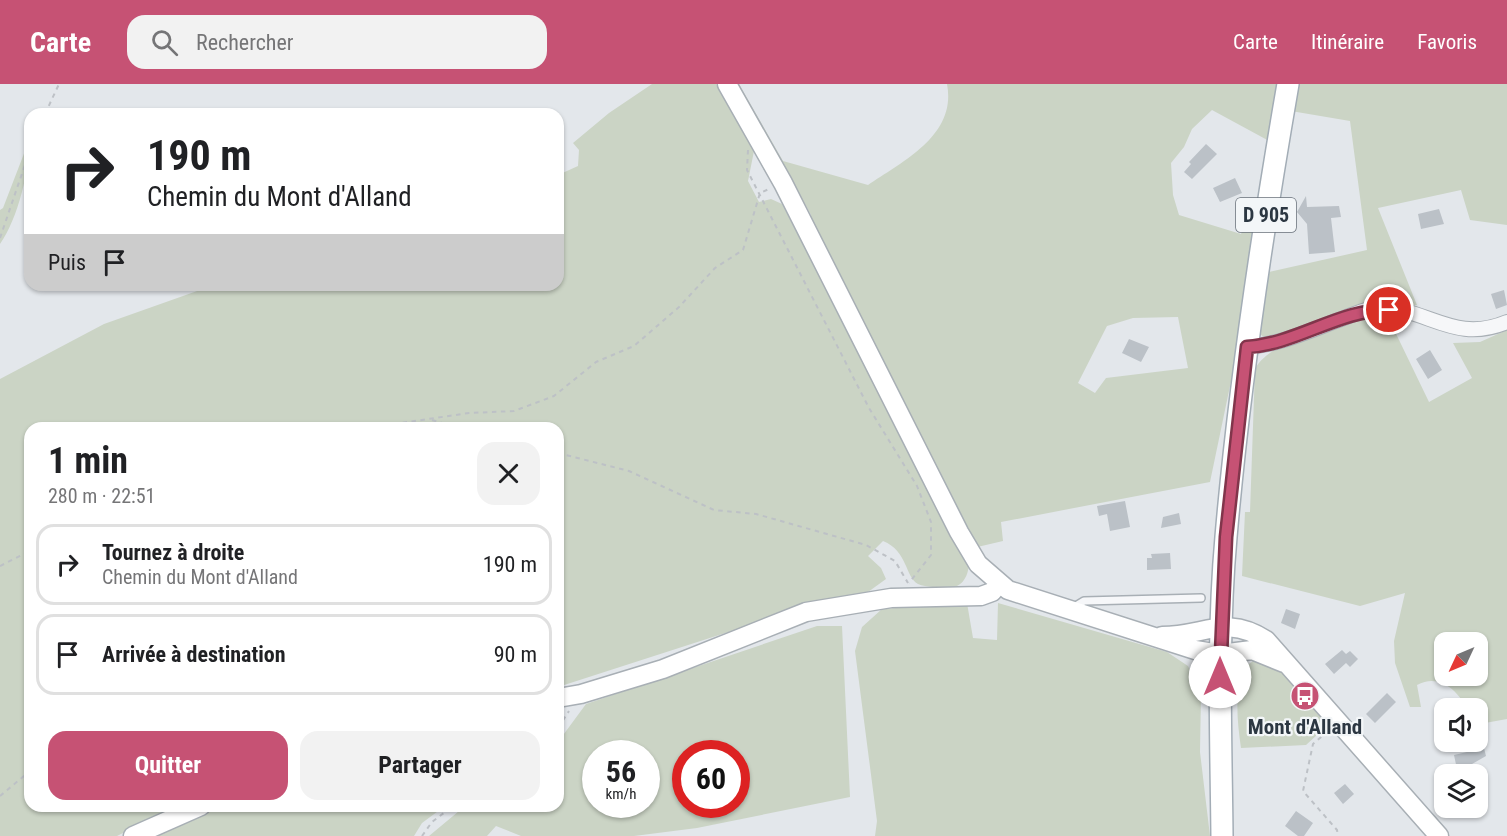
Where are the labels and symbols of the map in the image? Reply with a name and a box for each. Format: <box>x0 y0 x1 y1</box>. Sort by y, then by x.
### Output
road number: D 905 <box>1236 198 1296 232</box>
pin <box>1363 284 1414 335</box>
north arrow <box>1434 632 1488 686</box>
position arrow <box>1188 645 1252 709</box>
bus stop icon: Mont d'Alland <box>1289 680 1321 712</box>
place label: Mont d'Alland <box>1248 715 1362 739</box>
speed limit sign: 60 <box>672 740 750 818</box>

